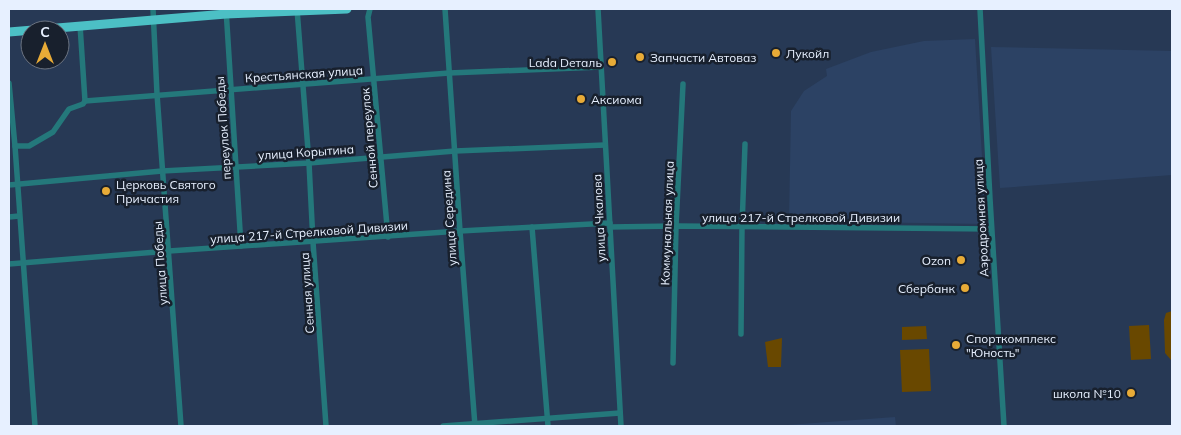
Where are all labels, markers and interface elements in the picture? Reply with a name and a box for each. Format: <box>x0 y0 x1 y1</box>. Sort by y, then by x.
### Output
north arrow <box>20 20 70 70</box>
text: С <box>40 23 50 41</box>
place label: Лукойл <box>786 46 829 61</box>
marker: Лукойл <box>770 47 782 59</box>
place label: Запчасти Автоваз <box>650 50 756 65</box>
marker: Запчасти Автоваз <box>634 51 646 63</box>
place label: Lada Dеталь <box>529 55 602 70</box>
marker: Lada Dеталь <box>606 56 618 68</box>
street label: Крестьянская улица <box>244 62 364 86</box>
street label: переулок Победы <box>212 76 234 180</box>
street label: Сенной переулок <box>357 87 381 189</box>
place label: Аксиома <box>591 92 642 107</box>
marker: Аксиома <box>575 93 587 105</box>
street label: улица Корытина <box>257 141 355 163</box>
street label: Аэродромная улица <box>970 159 992 277</box>
street label: Коммунальная улица <box>657 160 677 286</box>
street label: улица Середина <box>438 170 460 266</box>
street label: улица Чкалова <box>589 174 609 262</box>
place label: Церковь Святого Причастия <box>116 177 216 206</box>
marker: Церковь Святого Причастия <box>100 185 112 197</box>
street label: улица 217-й Стрелковой Дивизии <box>702 210 900 225</box>
street label: улица 217-й Стрелковой Дивизии <box>210 218 408 246</box>
street label: улица Победы <box>150 221 170 305</box>
street label: Сенная улица <box>297 252 317 334</box>
place label: Ozon <box>922 253 951 268</box>
marker: Ozon <box>955 254 967 266</box>
place label: Сбербанк <box>898 281 956 296</box>
marker: Сбербанк <box>959 282 971 294</box>
place label: Спорткомплекс "Юность" <box>966 331 1056 360</box>
marker: Спорткомплекс "Юность" <box>950 339 962 351</box>
place label: школа №10 <box>1053 386 1121 401</box>
marker: школа №10 <box>1125 387 1137 399</box>

